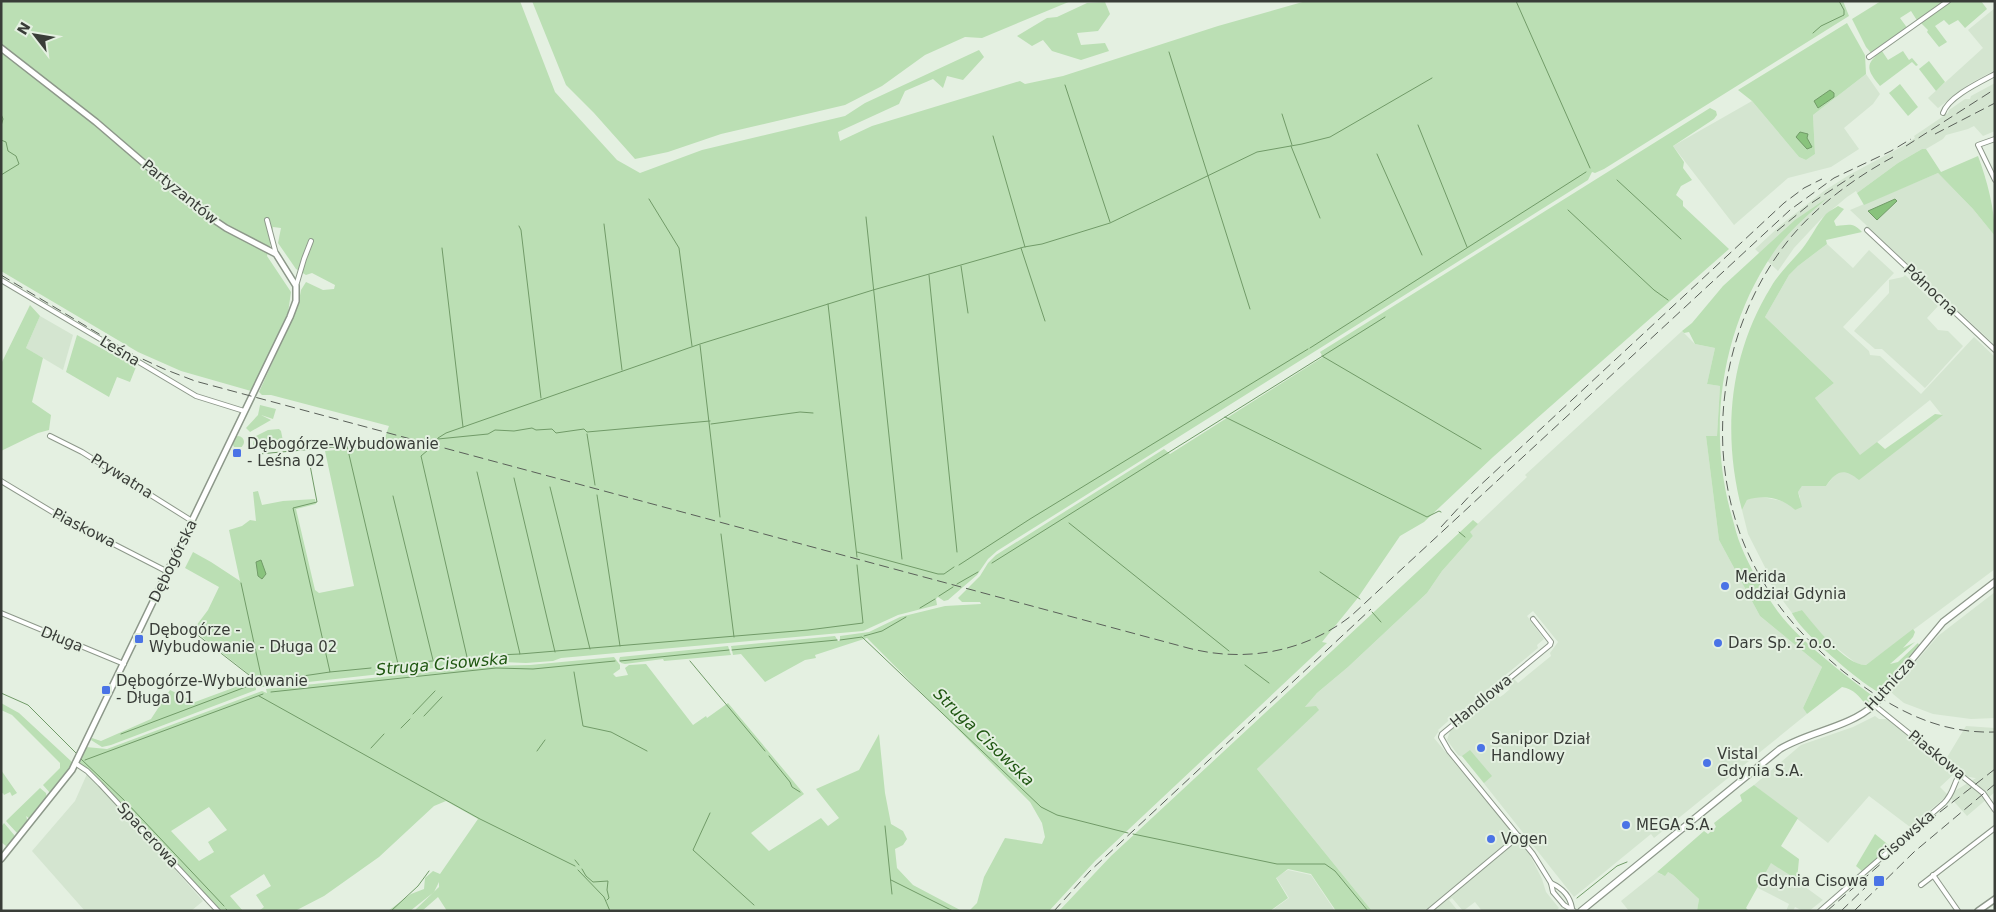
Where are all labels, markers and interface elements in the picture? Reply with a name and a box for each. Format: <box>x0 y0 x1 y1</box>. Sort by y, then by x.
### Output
north arrow <box>10 10 60 60</box>
text: N <box>14 19 34 37</box>
street label: Partyzantów <box>138 156 222 228</box>
street label: Północna <box>1900 260 1962 320</box>
street label: Leśna <box>97 332 143 370</box>
place label: Dębogórze-Wybudowanie - Leśna 02 <box>247 435 439 470</box>
marker: Dębogórze-Wybudowanie - Leśna 02 <box>231 447 243 459</box>
street label: Prywatna <box>88 450 156 502</box>
street label: Piaskowa <box>49 504 119 552</box>
street label: Dębogórska <box>145 517 201 605</box>
place label: Merida oddział Gdynia <box>1735 568 1846 603</box>
marker: Merida oddział Gdynia <box>1719 580 1731 592</box>
place label: Dębogórze - Wybudowanie - Długa 02 <box>149 621 337 656</box>
street label: Długa <box>38 622 86 656</box>
marker: Dębogórze - Wybudowanie - Długa 02 <box>133 633 145 645</box>
place label: Dars Sp. z o.o. <box>1728 634 1836 652</box>
marker: Dars Sp. z o.o. <box>1712 637 1724 649</box>
water label: Struga Cisowska <box>375 649 509 679</box>
street label: Hutnicza <box>1861 654 1919 714</box>
street label: Handlowa <box>1446 671 1516 731</box>
place label: Dębogórze-Wybudowanie - Długa 01 <box>116 672 308 707</box>
marker: Dębogórze-Wybudowanie - Długa 01 <box>100 684 112 696</box>
water label: Struga Cisowska <box>930 684 1038 790</box>
street label: Piaskowa <box>1905 726 1969 784</box>
place label: Sanipor Dział Handlowy <box>1491 730 1591 765</box>
marker: Sanipor Dział Handlowy <box>1475 742 1487 754</box>
place label: Vistal Gdynia S.A. <box>1717 745 1804 780</box>
marker: Vistal Gdynia S.A. <box>1701 757 1713 769</box>
street label: Spacerowa <box>113 799 183 871</box>
street label: Cisowska <box>1874 806 1938 866</box>
place label: MEGA S.A. <box>1636 816 1714 834</box>
marker: MEGA S.A. <box>1620 819 1632 831</box>
place label: Vogen <box>1501 830 1548 848</box>
marker: Vogen <box>1485 833 1497 845</box>
place label: Gdynia Cisowa <box>1757 872 1868 890</box>
marker: Gdynia Cisowa <box>1872 874 1886 888</box>

